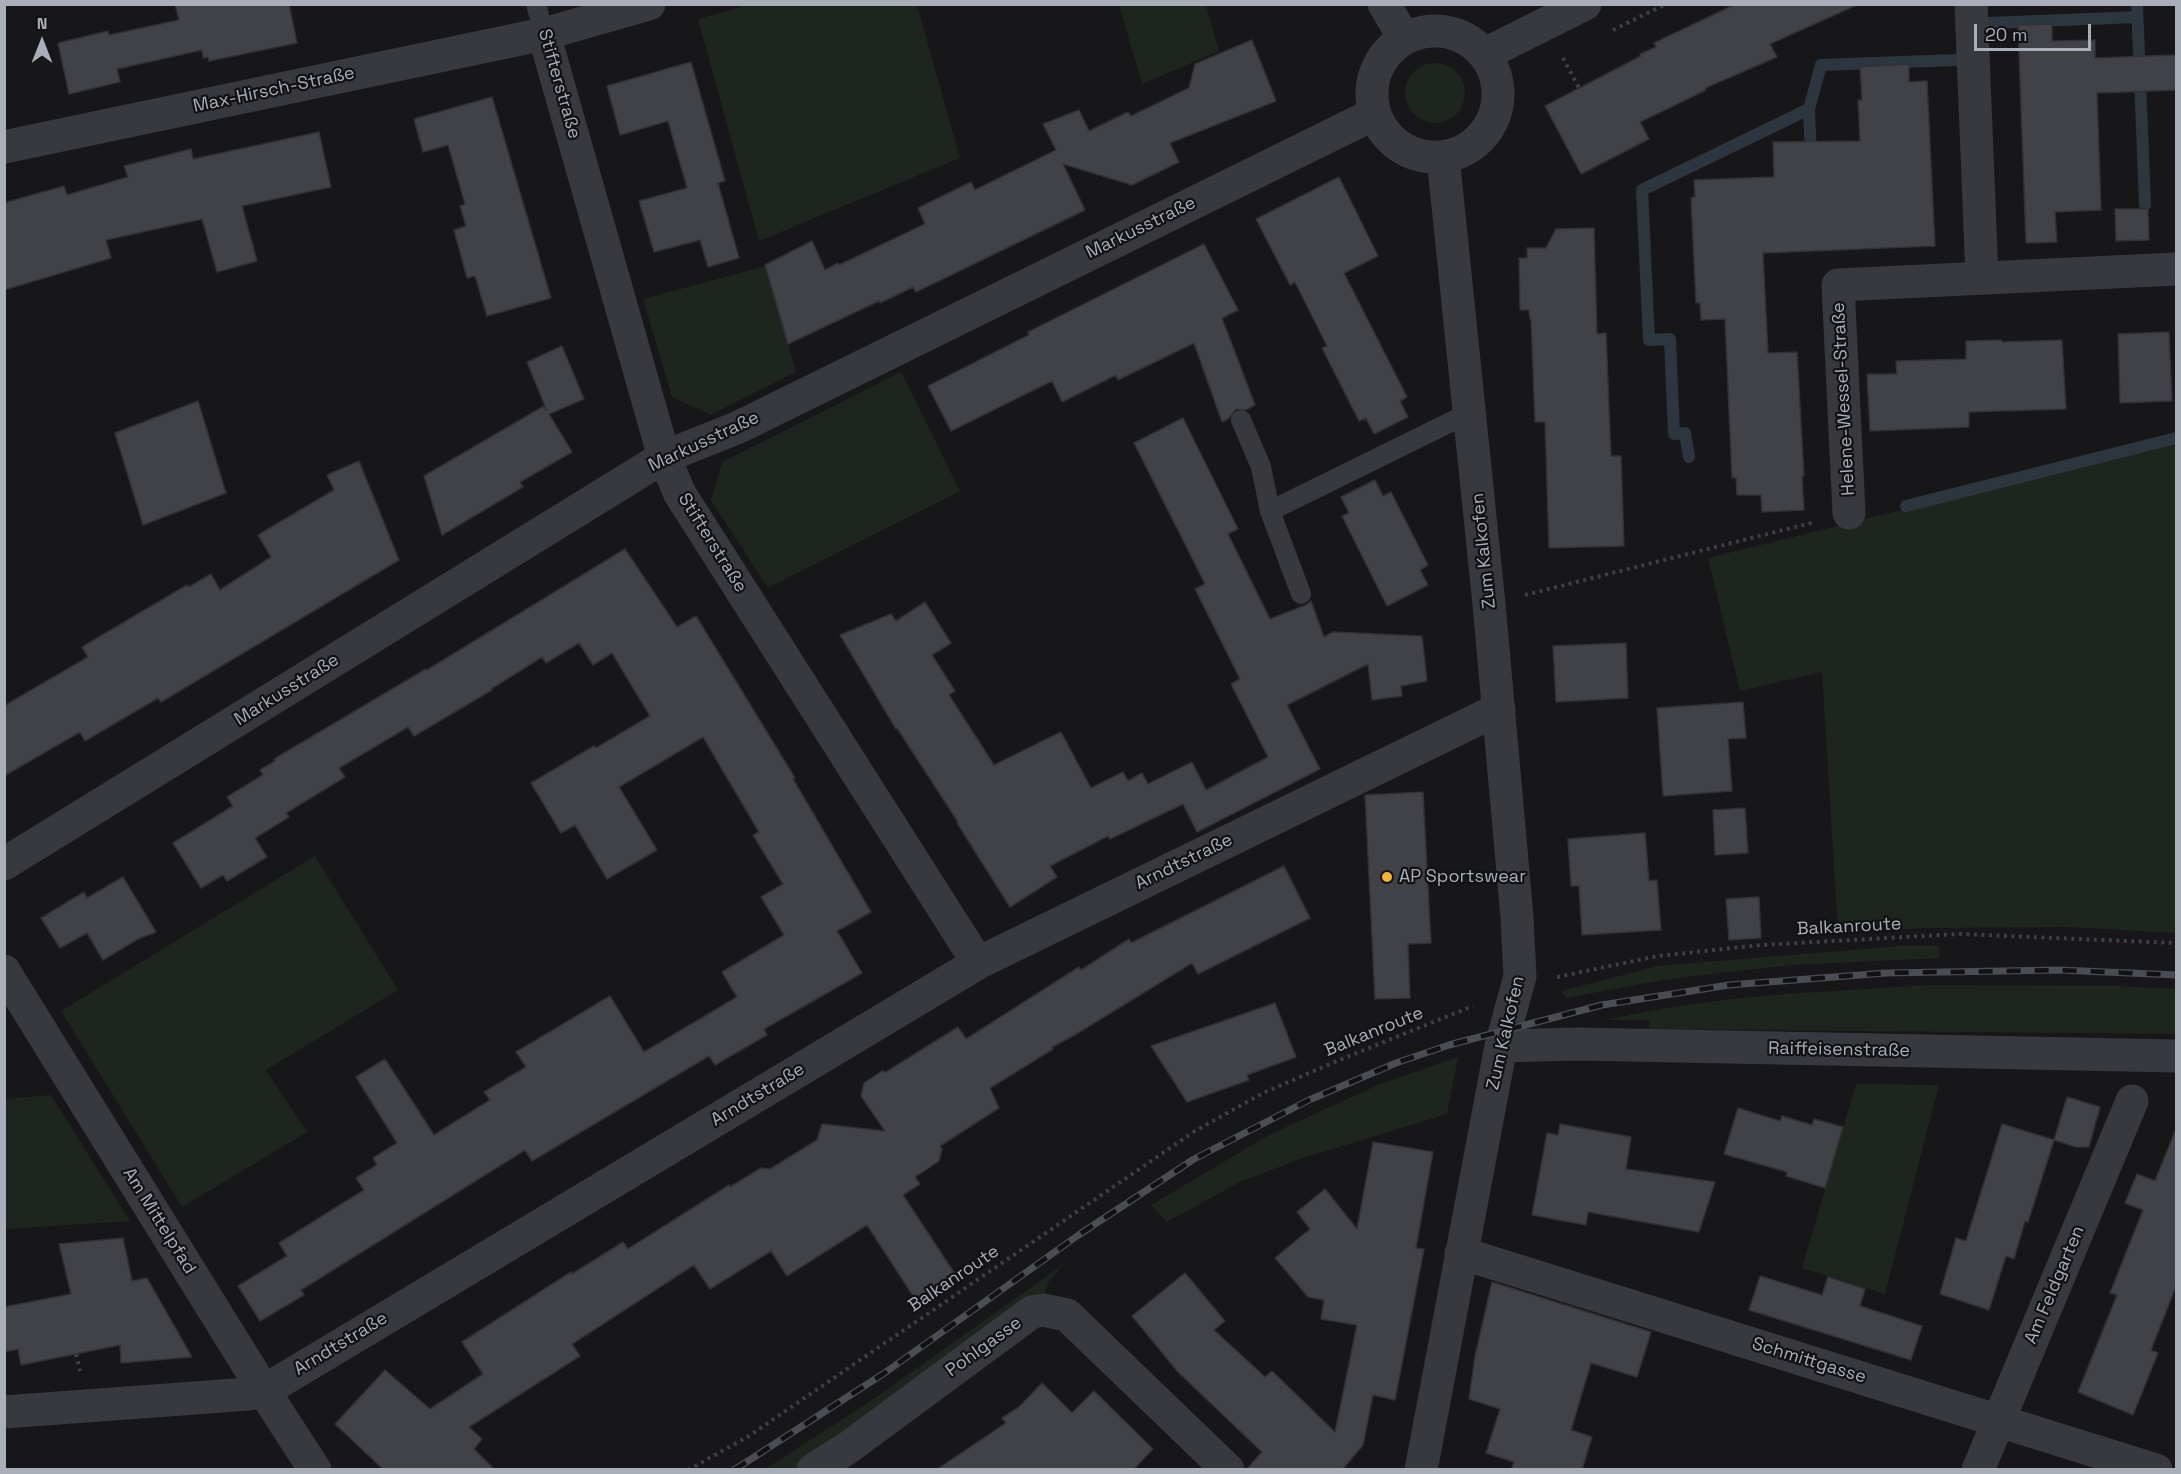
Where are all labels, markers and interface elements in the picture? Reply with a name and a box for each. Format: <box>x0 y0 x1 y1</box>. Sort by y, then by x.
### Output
north arrow <box>12 12 72 72</box>
scale bar <box>1977 12 2094 50</box>
text: N <box>37 13 47 34</box>
text: 20 m <box>1985 23 2028 46</box>
street label: Stifterstraße <box>533 27 585 141</box>
street label: Max-Hirsch-Straße <box>191 62 357 118</box>
street label: Markusstraße <box>1083 192 1199 264</box>
street label: Helene-Wessel-Straße <box>1828 302 1860 496</box>
street label: Markusstraße <box>645 407 763 477</box>
street label: Stifterstraße <box>673 489 751 597</box>
street label: Zum Kalkofen <box>1467 492 1501 610</box>
street label: Markusstraße <box>231 649 343 731</box>
street label: Arndtstraße <box>1132 829 1236 895</box>
place label: AP Sportswear <box>1399 866 1526 888</box>
marker: AP Sportswear <box>1380 870 1394 884</box>
street label: Balkanroute <box>1796 913 1902 941</box>
street label: Zum Kalkofen <box>1482 974 1530 1092</box>
street label: Balkanroute <box>1321 1002 1427 1062</box>
street label: Raiffeisenstraße <box>1768 1038 1910 1062</box>
street label: Arndtstraße <box>707 1059 809 1131</box>
street label: Am Mittelpfad <box>118 1164 200 1278</box>
street label: Am Feldgarten <box>2020 1223 2090 1347</box>
street label: Balkanroute <box>905 1241 1003 1317</box>
street label: Arndtstraße <box>290 1308 392 1380</box>
street label: Pohlgasse <box>942 1312 1026 1382</box>
street label: Schmittgasse <box>1749 1333 1869 1389</box>

